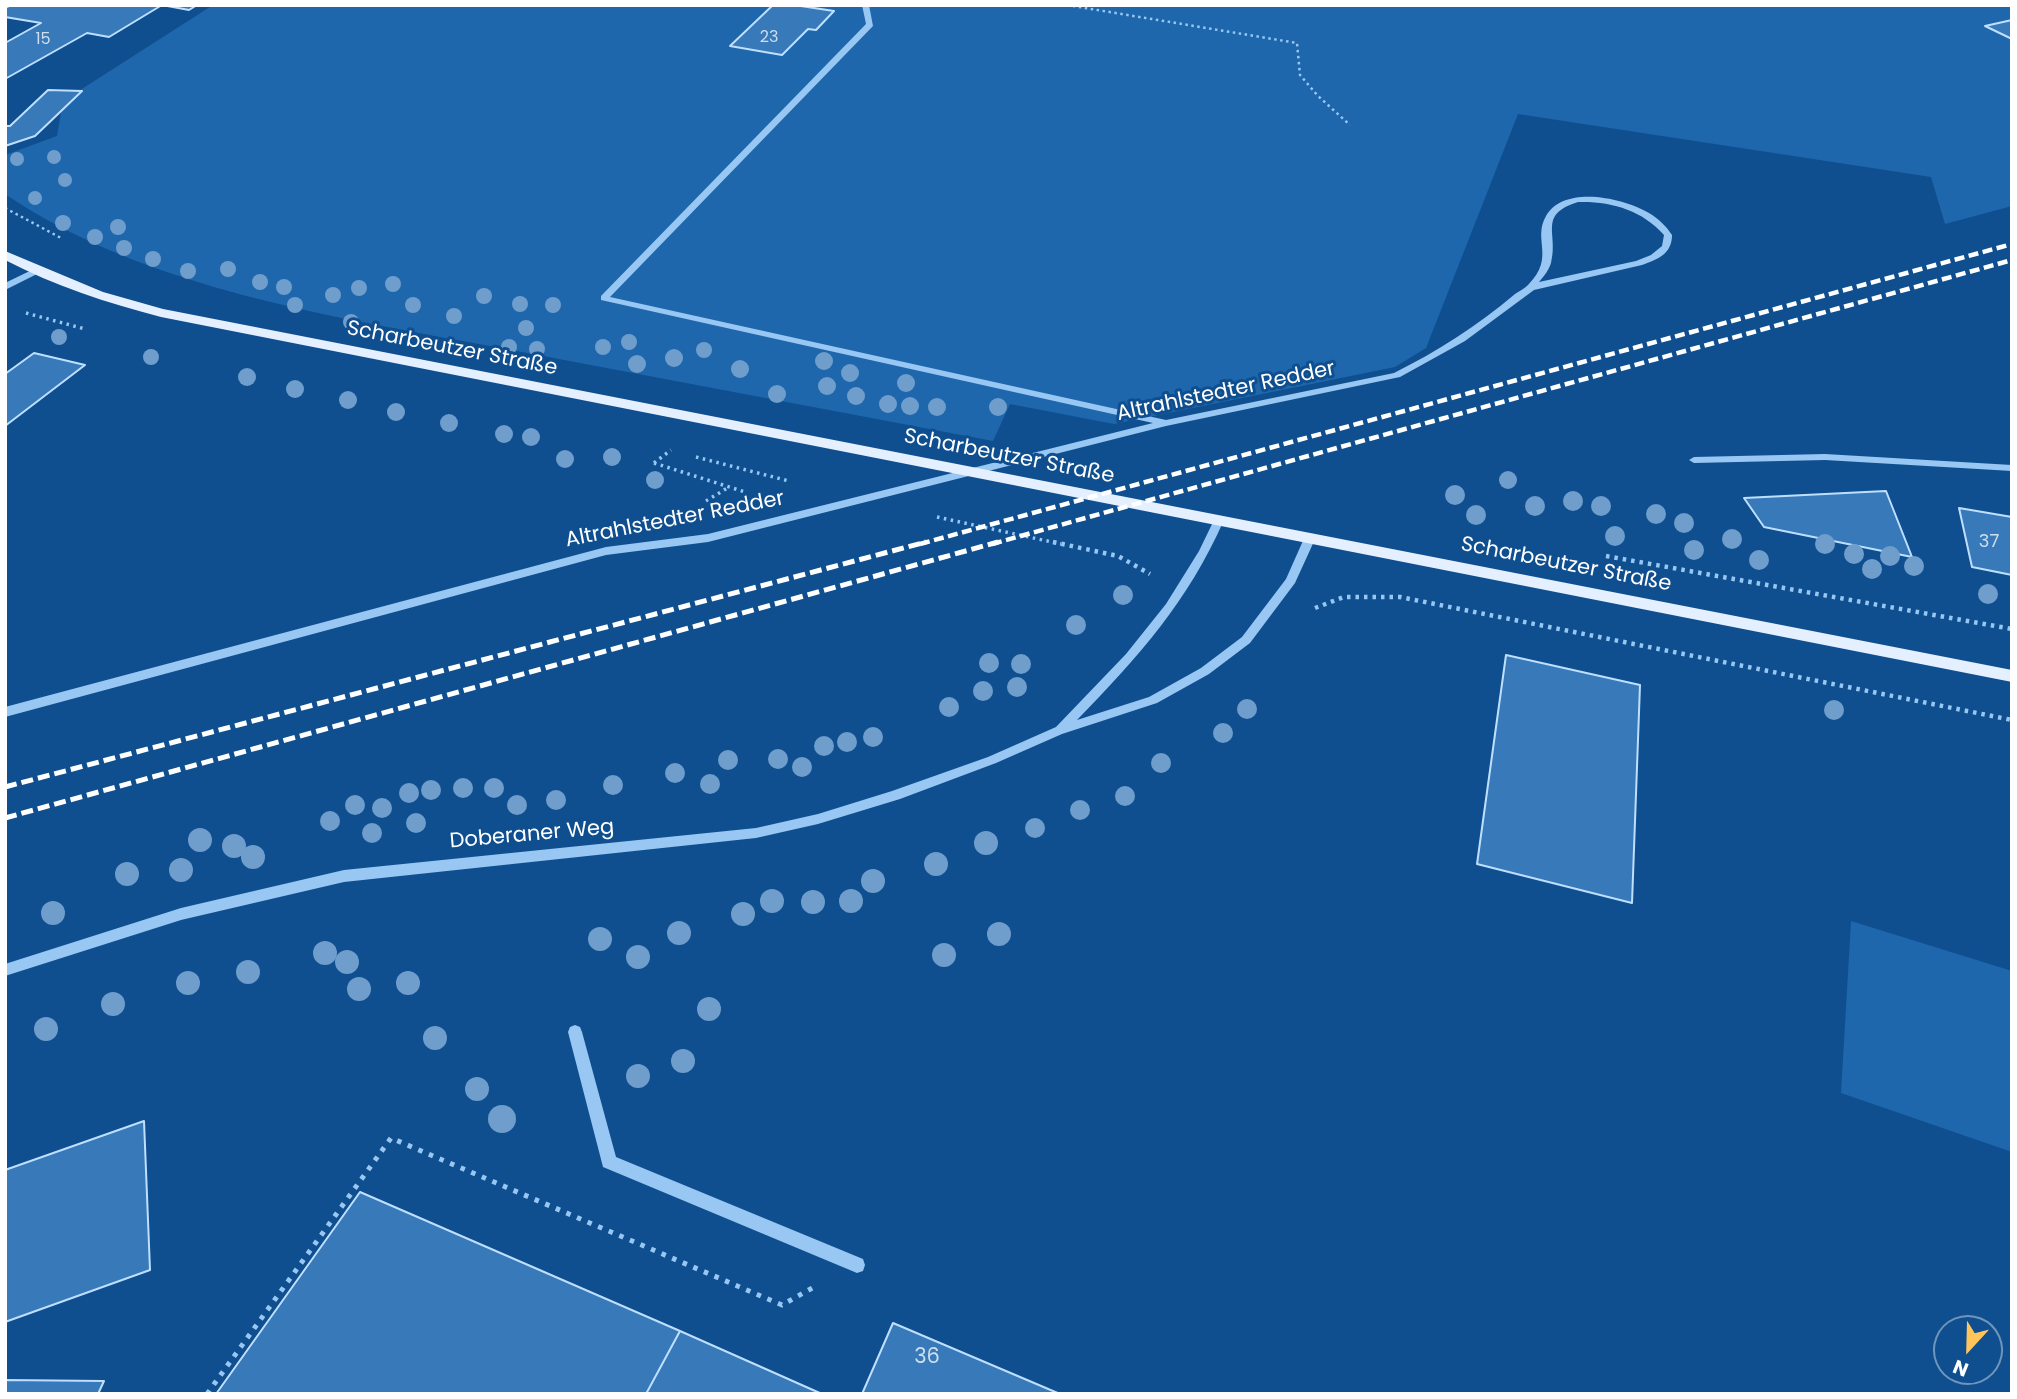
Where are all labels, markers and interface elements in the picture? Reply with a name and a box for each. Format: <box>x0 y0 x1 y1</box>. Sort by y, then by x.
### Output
house number: 23 <box>760 28 778 48</box>
house number: 15 <box>35 30 51 50</box>
street label: Scharbeutzer Straße <box>344 316 560 382</box>
street label: Altrahlstedter Redder <box>1115 357 1337 427</box>
street label: Scharbeutzer Straße <box>901 424 1117 490</box>
street label: Altrahlstedter Redder <box>563 486 787 554</box>
house number: 37 <box>1979 531 1999 553</box>
street label: Scharbeutzer Straße <box>1458 532 1674 598</box>
street label: Doberaner Weg <box>449 815 615 855</box>
north arrow <box>1933 1315 2003 1385</box>
house number: 36 <box>914 1345 940 1371</box>
text: N <box>1949 1353 1972 1383</box>

